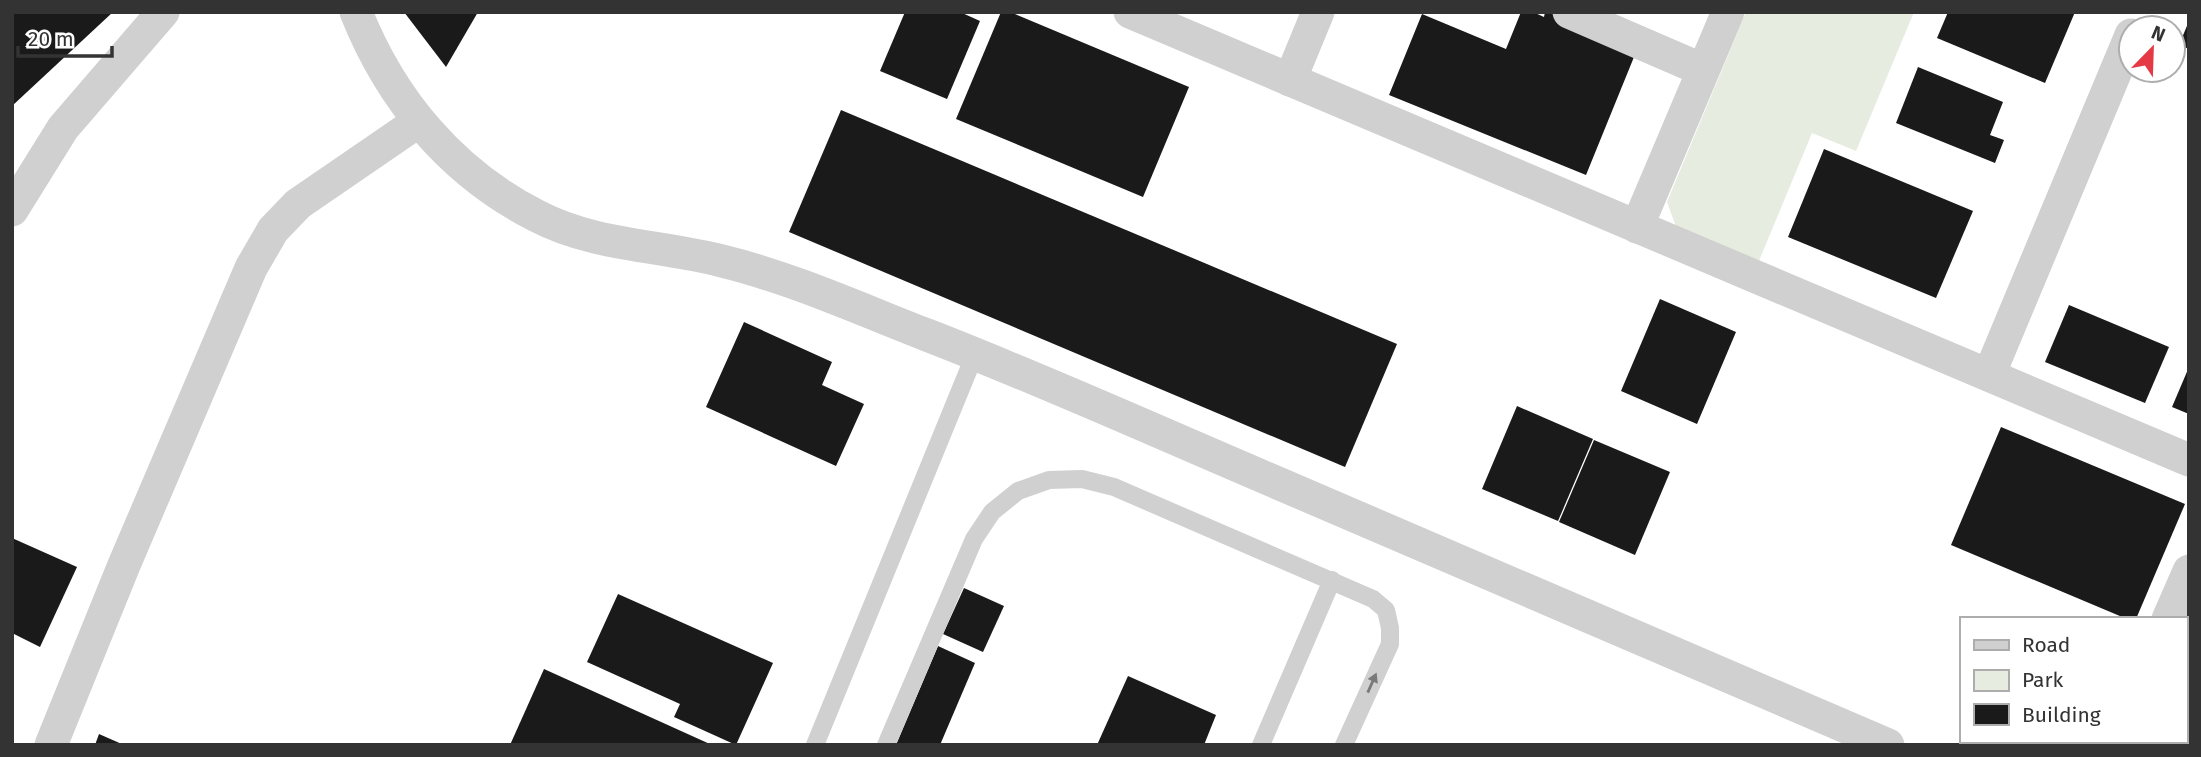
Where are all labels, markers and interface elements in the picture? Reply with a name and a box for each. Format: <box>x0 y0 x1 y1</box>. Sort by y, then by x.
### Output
scale bar <box>18 14 112 58</box>
north arrow <box>2117 14 2187 84</box>
text: N <box>2148 21 2169 47</box>
text: 20 m <box>28 26 74 52</box>
legend <box>1960 617 2187 743</box>
text: Road <box>2022 632 2070 658</box>
text: Park <box>2022 667 2064 693</box>
one-way arrow <box>1367 672 1378 693</box>
text: Building <box>2022 702 2101 728</box>

